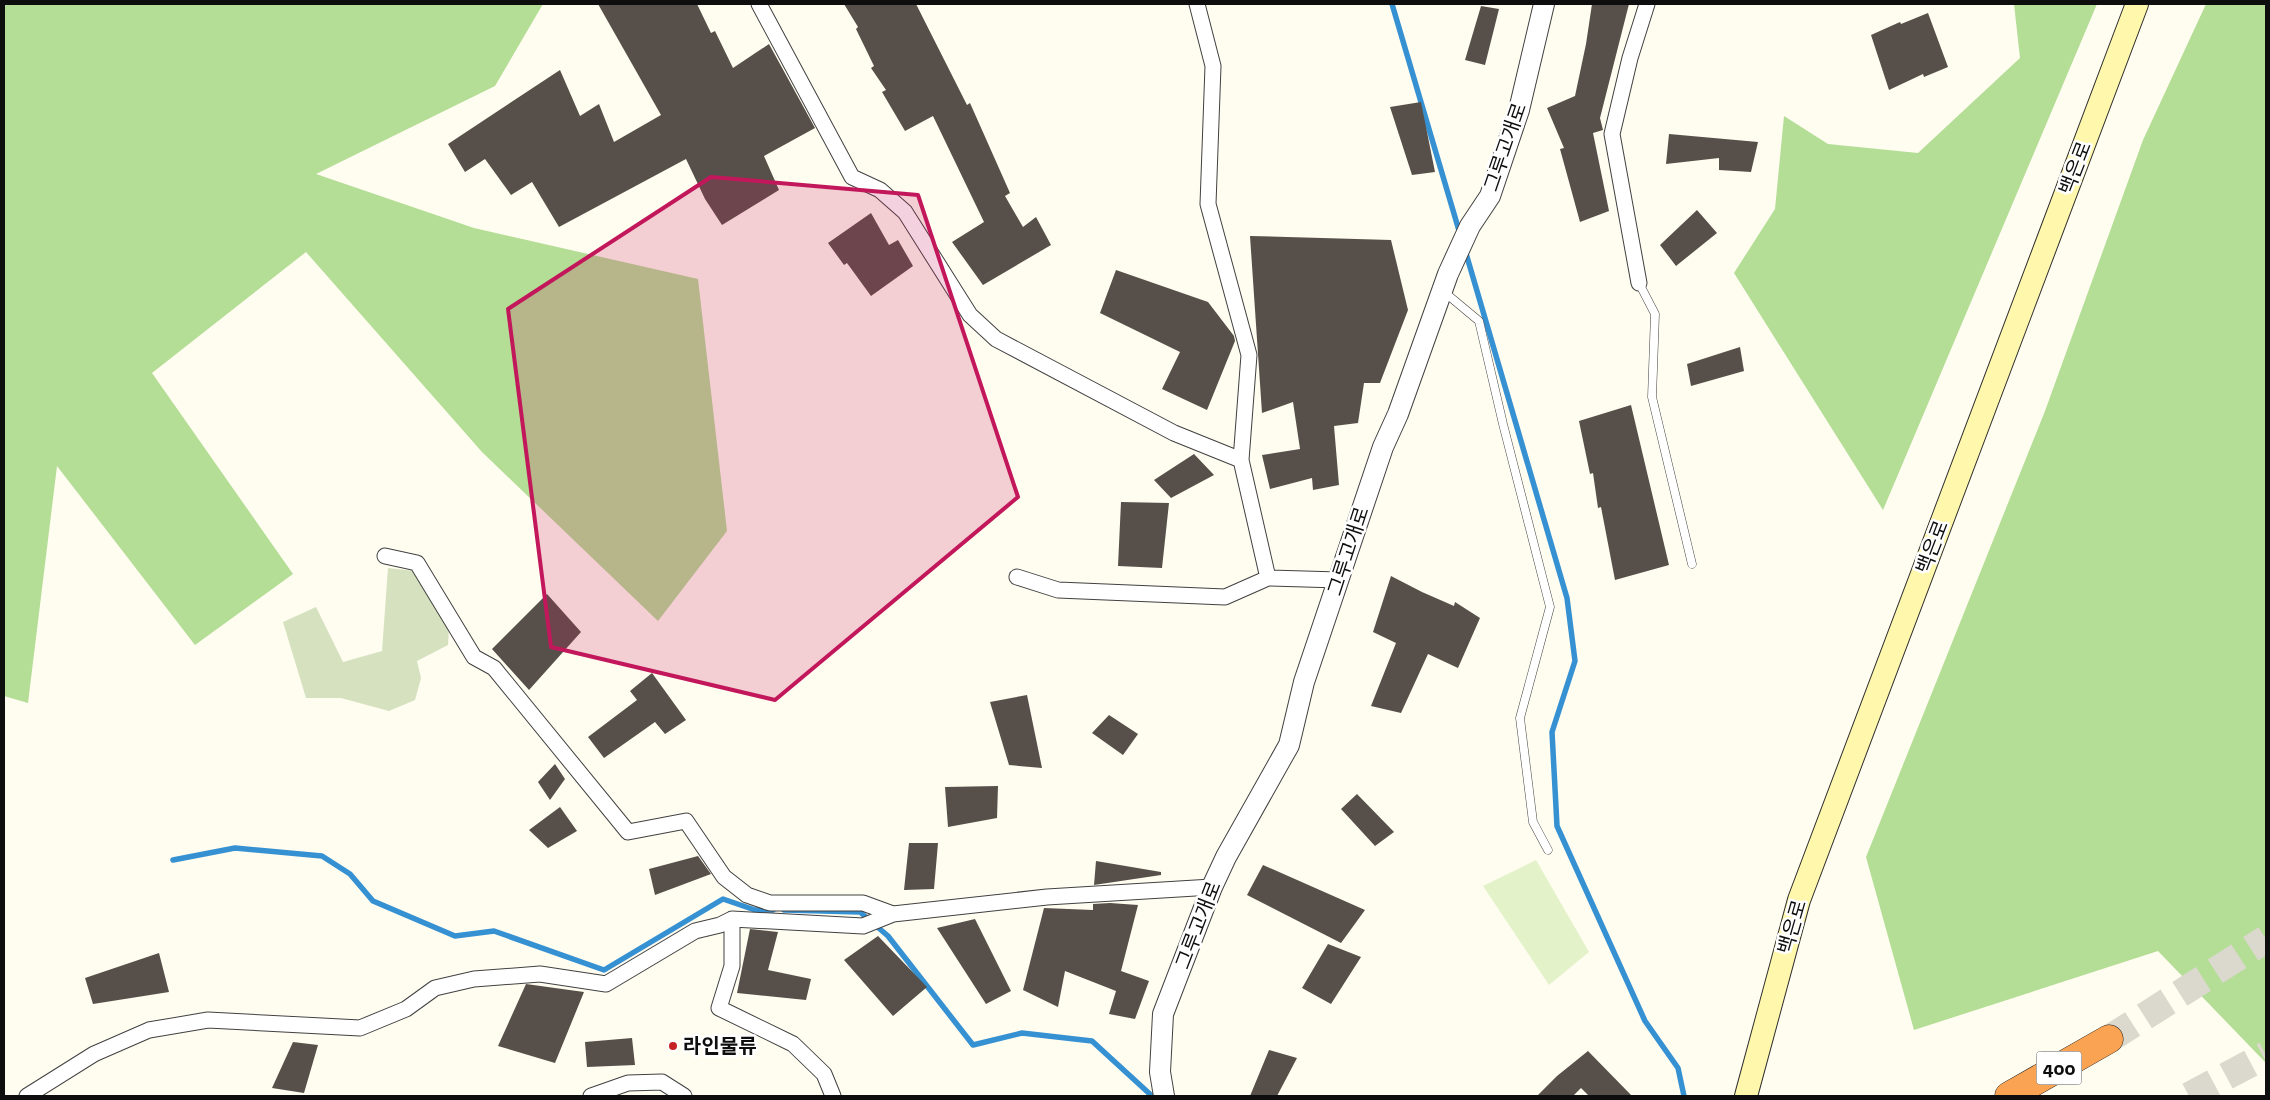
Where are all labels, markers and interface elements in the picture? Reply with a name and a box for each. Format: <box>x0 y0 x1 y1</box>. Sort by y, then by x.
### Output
street label: 그루고개로 <box>1479 100 1531 194</box>
street label: 백은로 <box>2054 138 2096 198</box>
street label: 그루고개로 <box>1322 504 1374 598</box>
street label: 백은로 <box>1911 517 1953 577</box>
street label: 그루고개로 <box>1170 878 1226 972</box>
street label: 백은로 <box>1773 897 1811 957</box>
place label: 라인물류 <box>683 1034 757 1058</box>
marker: 라인물류 <box>667 1040 679 1052</box>
road number: 400 <box>2036 1052 2082 1084</box>

